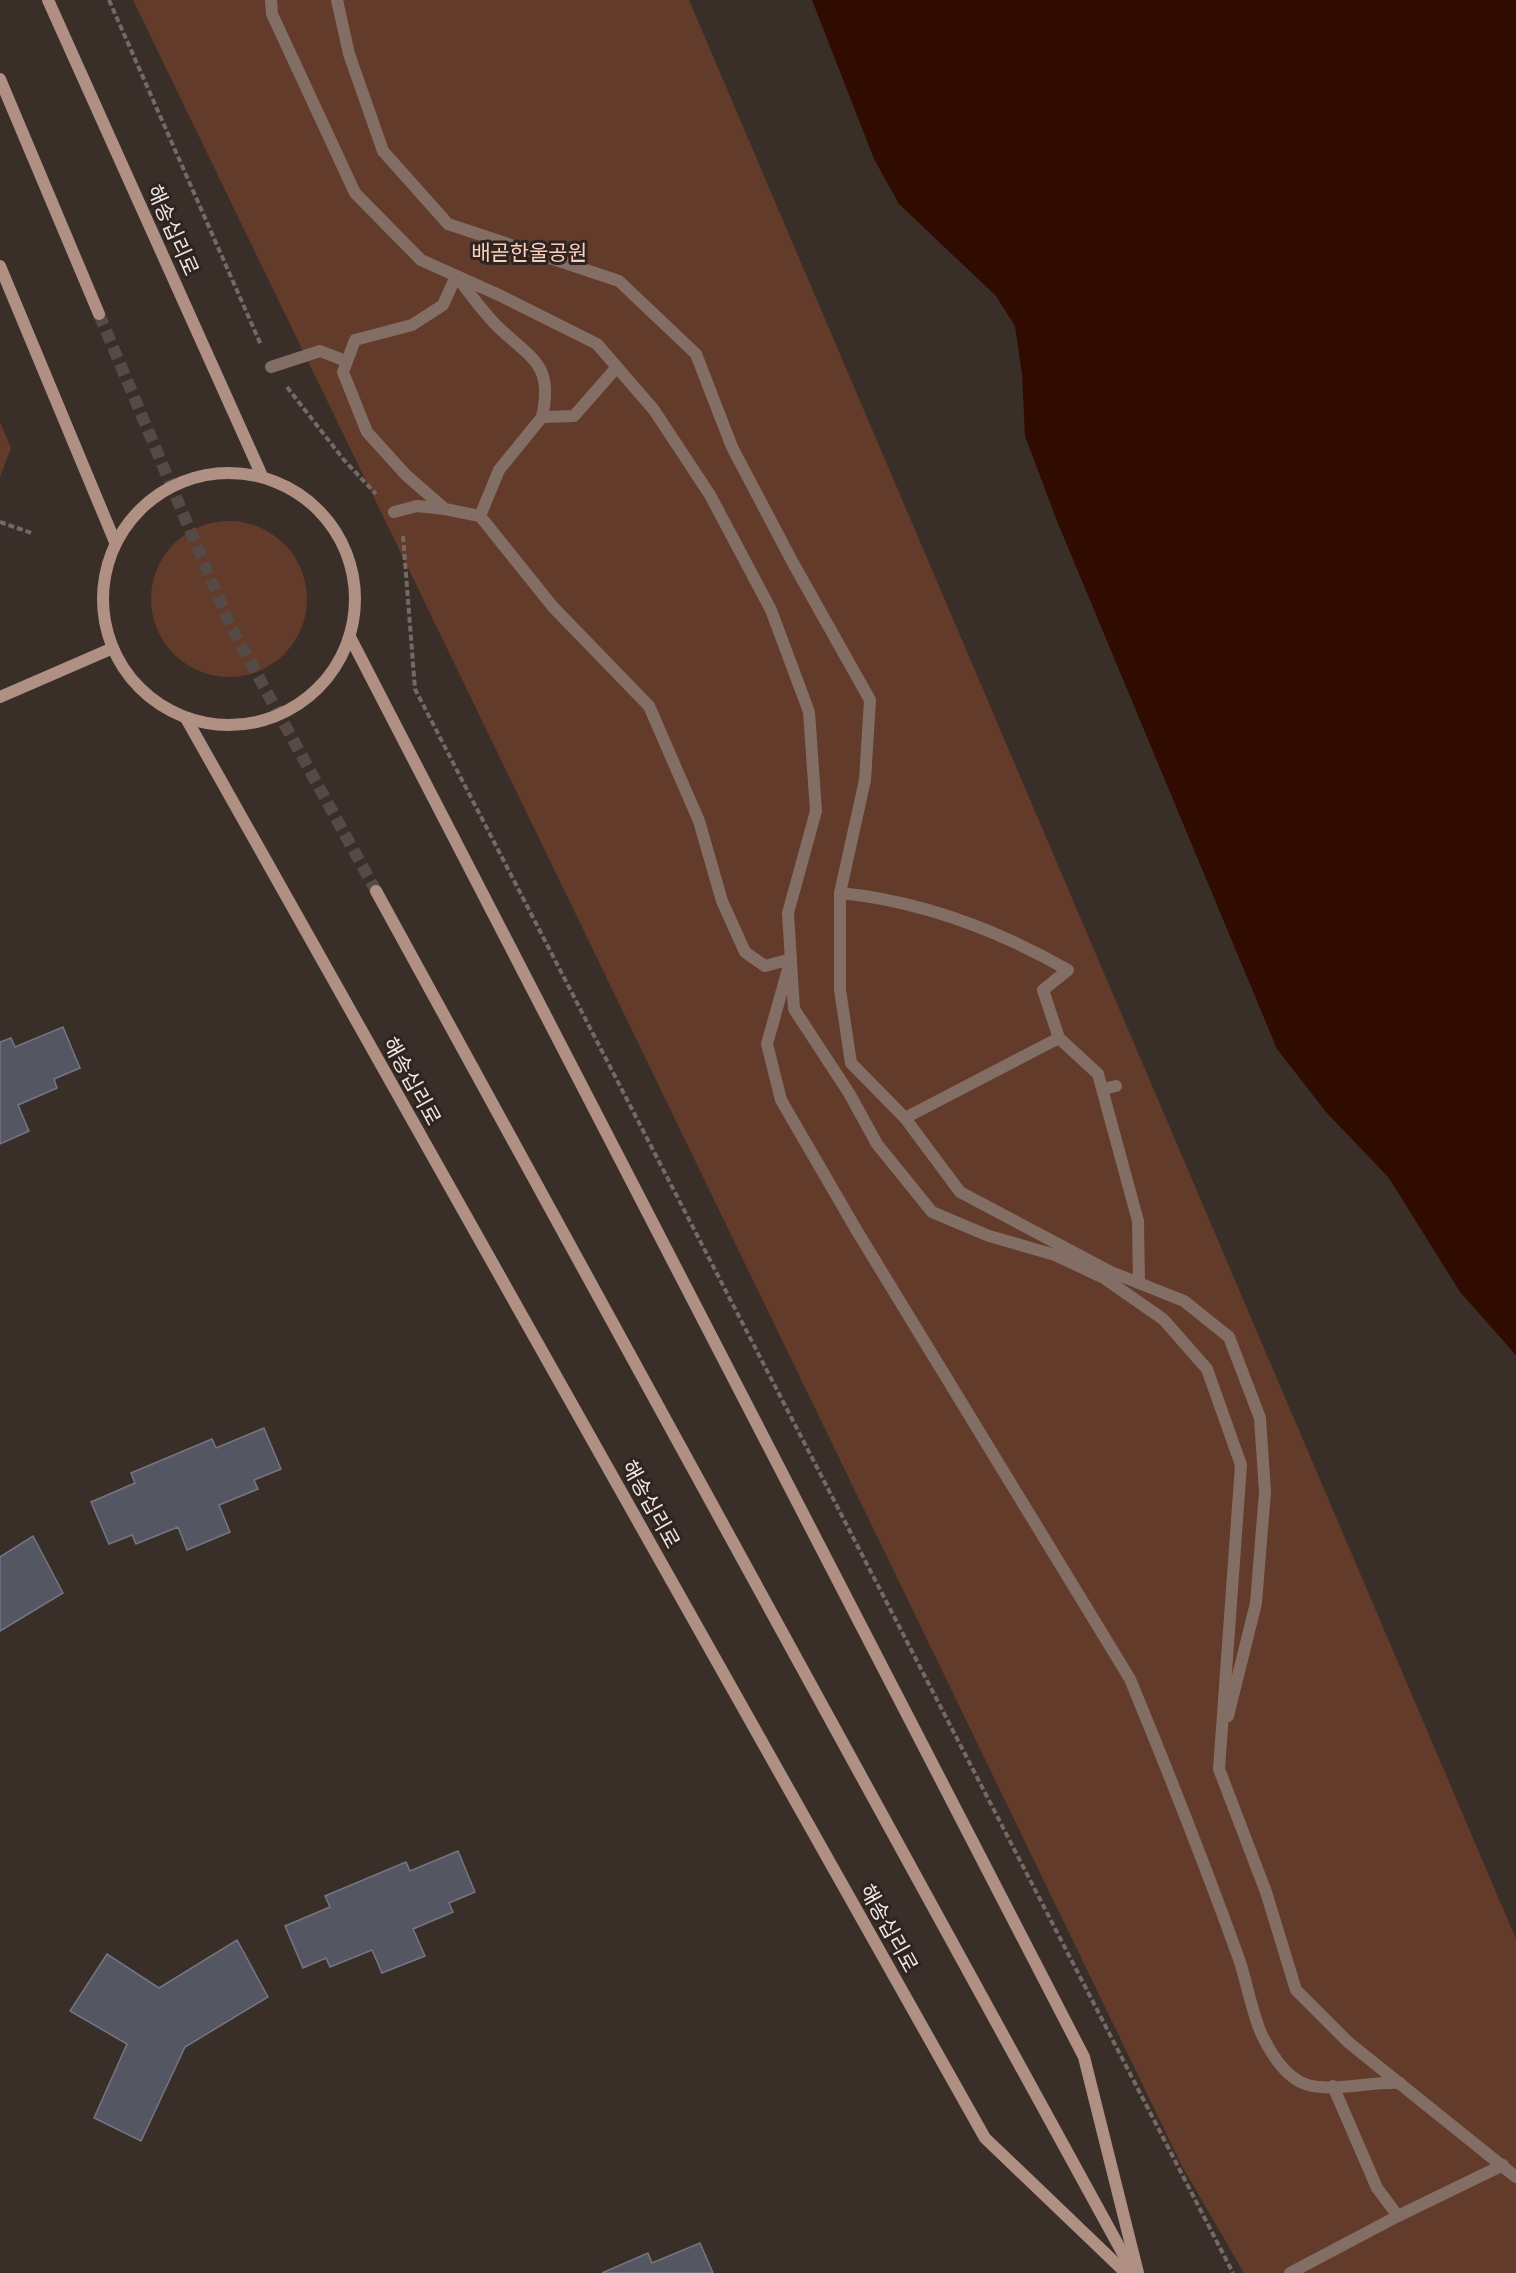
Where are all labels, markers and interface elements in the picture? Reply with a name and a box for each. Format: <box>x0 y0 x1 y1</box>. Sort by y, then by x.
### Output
street label: 해송십리로 <box>142 181 204 279</box>
park label: 배곧한울공원 <box>471 240 587 265</box>
street label: 해송십리로 <box>378 1033 446 1129</box>
street label: 해송십리로 <box>617 1456 685 1552</box>
street label: 해송십리로 <box>855 1880 923 1976</box>

